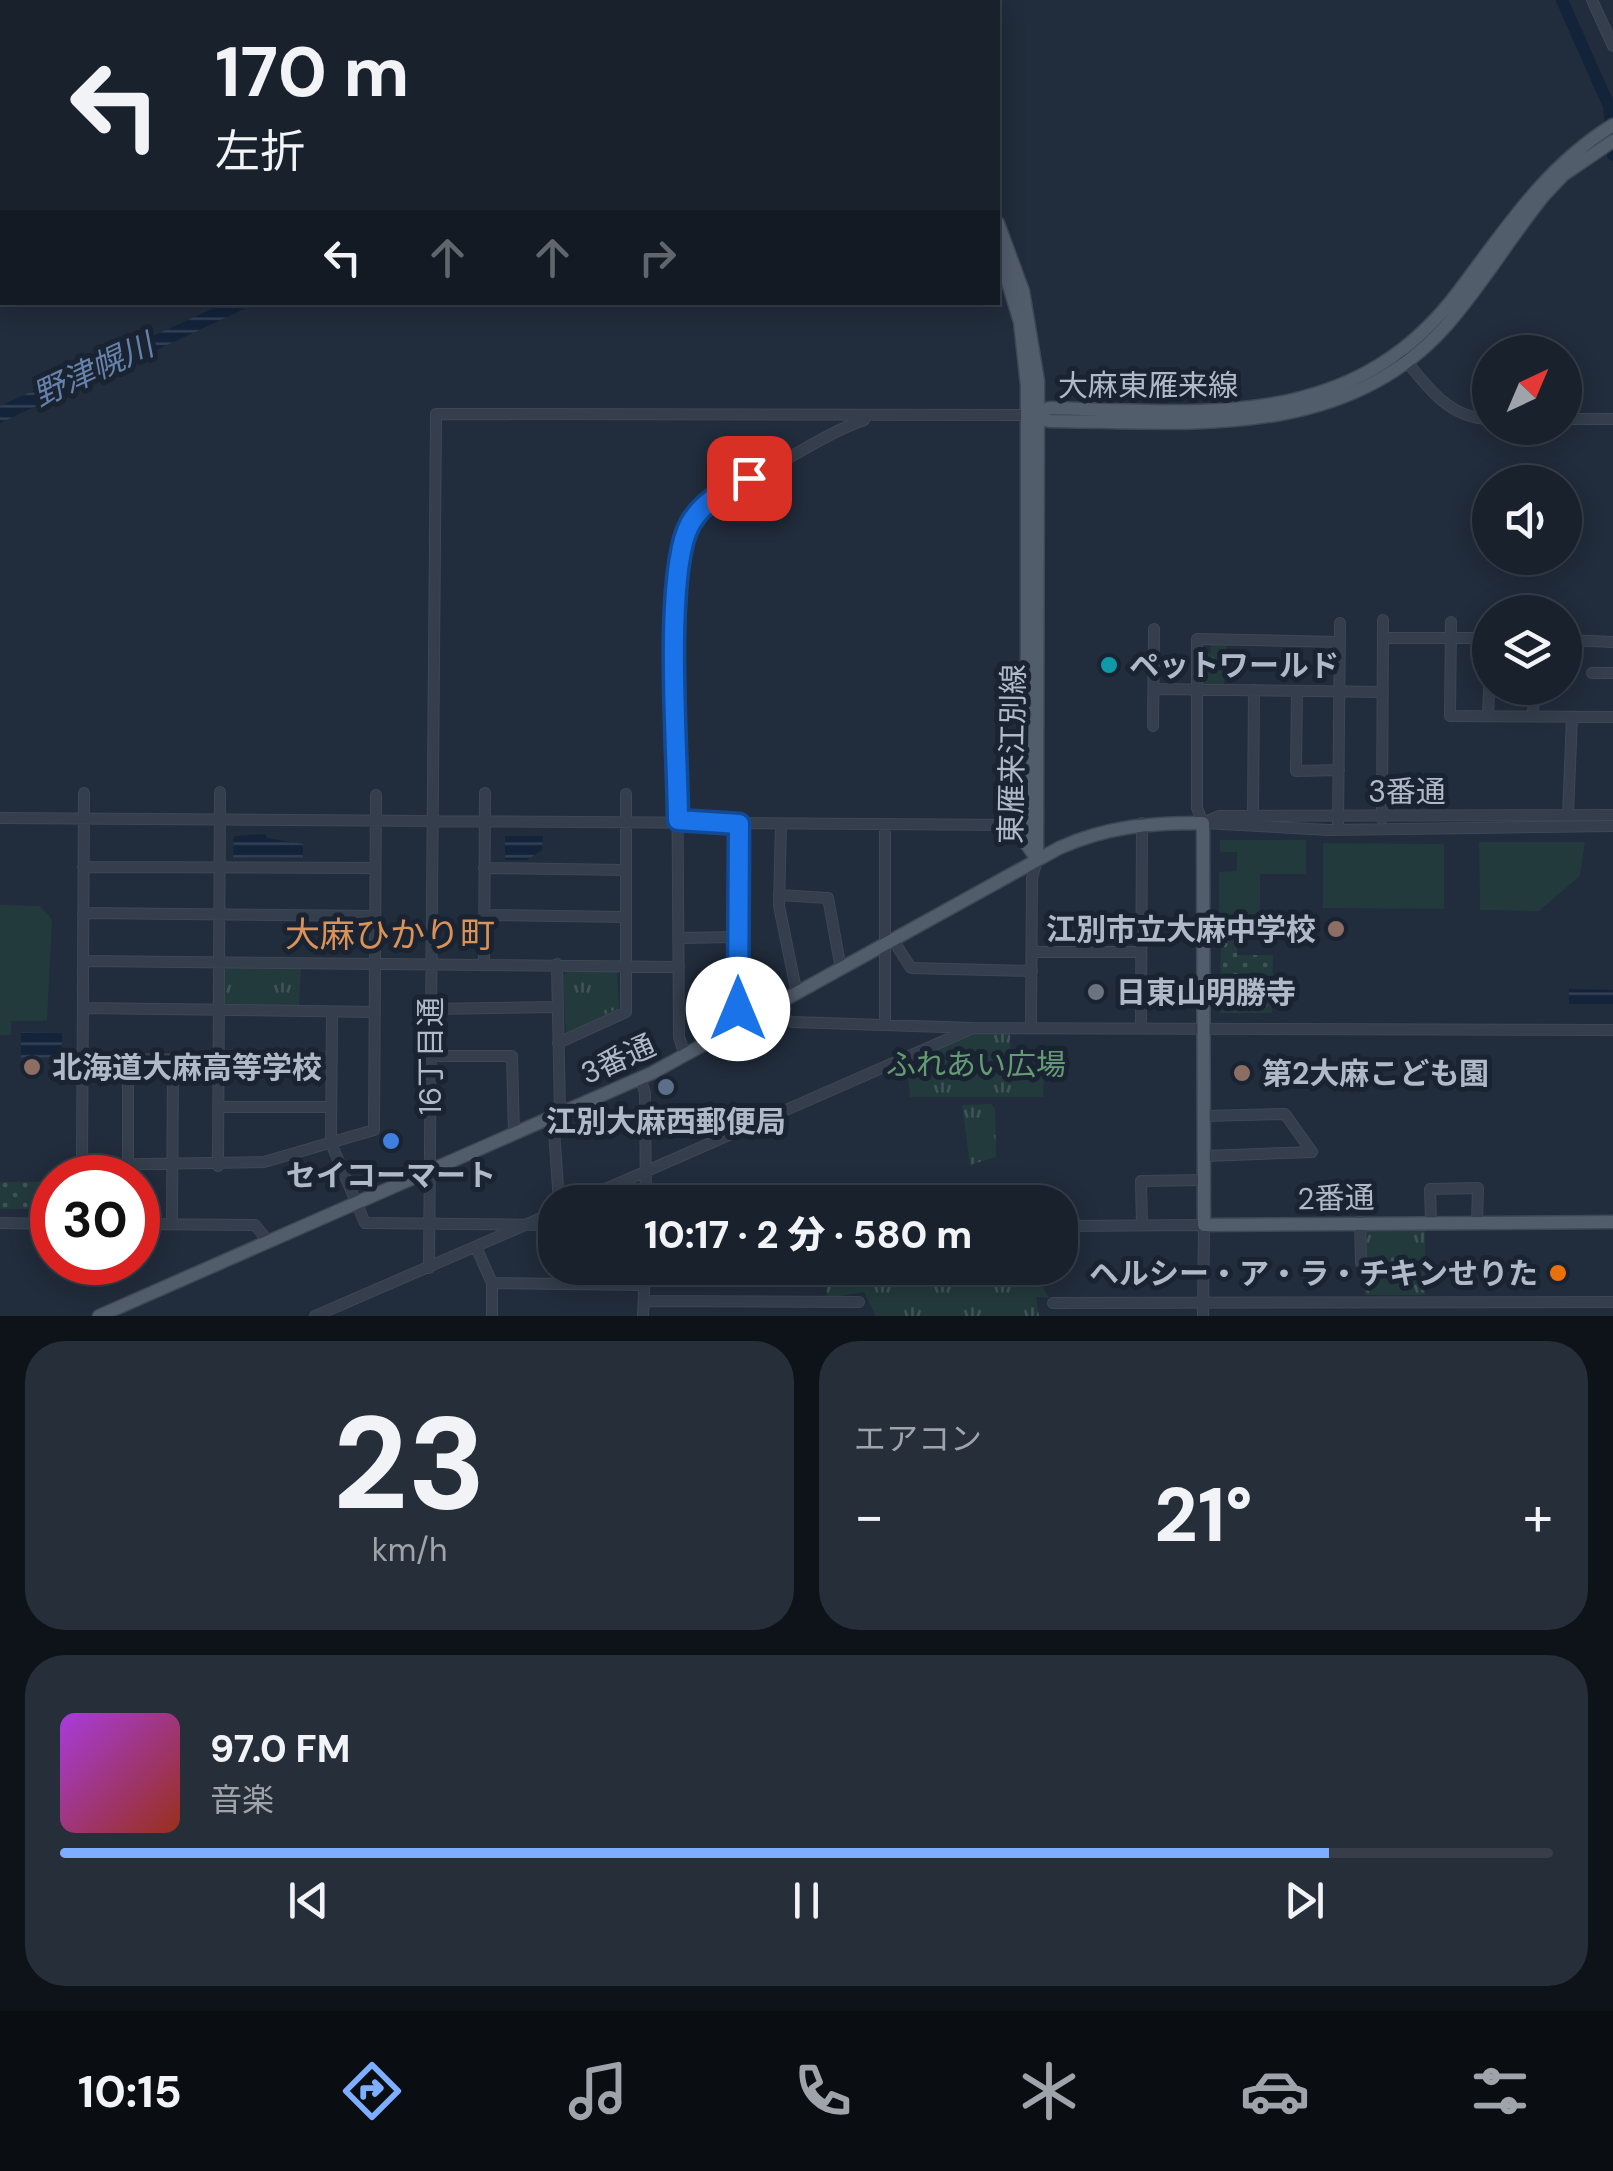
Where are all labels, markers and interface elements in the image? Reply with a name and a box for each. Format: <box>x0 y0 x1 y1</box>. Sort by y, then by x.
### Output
text: 170 m <box>215 27 409 118</box>
icon: left <box>50 40 180 170</box>
text: 左折 <box>215 122 305 181</box>
icon: left <box>315 230 370 285</box>
icon: ahead <box>420 230 475 285</box>
icon: ahead <box>525 230 580 285</box>
icon: right <box>630 230 685 285</box>
water label: 野津幌川 <box>26 323 163 416</box>
north arrow <box>1472 335 1582 445</box>
map controls <box>1472 335 1582 705</box>
street label: 大麻東雁来線 <box>1058 366 1238 405</box>
pin <box>707 436 792 521</box>
icon: arrive <box>722 451 777 506</box>
button: sound <box>1472 465 1582 575</box>
button: layers <box>1472 595 1582 705</box>
place label: ペットワールド <box>1129 646 1339 685</box>
marker: ペットワールド <box>1098 654 1120 676</box>
street label: 東雁来江別線 <box>991 664 1033 844</box>
street label: 3番通 <box>1368 772 1446 811</box>
place label: 江別市立大麻中学校 <box>1046 910 1316 949</box>
district label: 大麻ひかり町 <box>285 912 495 958</box>
marker: 江別市立大麻中学校 <box>1325 918 1347 940</box>
position arrow <box>686 957 790 1061</box>
place label: 日東山明勝寺 <box>1116 973 1296 1012</box>
marker: 日東山明勝寺 <box>1085 981 1107 1003</box>
street label: 16丁目通 <box>411 997 450 1115</box>
street label: 3番通 <box>575 1025 661 1093</box>
park label: ふれあい広場 <box>886 1045 1066 1084</box>
place label: 北海道大麻高等学校 <box>52 1048 322 1087</box>
place label: 第2大麻こども園 <box>1262 1054 1489 1093</box>
marker: 北海道大麻高等学校 <box>21 1056 43 1078</box>
marker: 第2大麻こども園 <box>1231 1062 1253 1084</box>
marker: 江別大麻西郵便局 <box>655 1076 677 1098</box>
place label: 江別大麻西郵便局 <box>546 1102 786 1141</box>
marker: セイコーマート <box>380 1130 402 1152</box>
speed limit sign: 30 <box>30 1155 160 1285</box>
place label: セイコーマート <box>286 1156 496 1195</box>
street label: 2番通 <box>1297 1178 1375 1218</box>
text: 10:17 · 2 分 · 580 m <box>644 1210 972 1260</box>
place label: ヘルシー・ア・ラ・チキンせりた <box>1089 1254 1538 1293</box>
marker: ヘルシー・ア・ラ・チキンせりた <box>1547 1262 1569 1284</box>
text: 23 <box>333 1379 486 1548</box>
text: エアコン <box>854 1418 982 1460</box>
text: 21° <box>1154 1467 1253 1564</box>
text: − <box>854 1480 884 1552</box>
text: + <box>1523 1480 1553 1552</box>
text: km/h <box>372 1529 447 1571</box>
text: 97.0 FM <box>210 1724 350 1774</box>
text: 音楽 <box>210 1779 274 1821</box>
icon: previous <box>281 1873 336 1928</box>
icon: pause <box>779 1873 834 1928</box>
icon: next <box>1277 1873 1332 1928</box>
icon: directions <box>337 2056 407 2126</box>
icon: music <box>563 2056 633 2126</box>
icon: phone <box>788 2056 858 2126</box>
icon: climate <box>1014 2056 1084 2126</box>
icon: car <box>1240 2056 1310 2126</box>
icon: filters <box>1465 2056 1535 2126</box>
text: 10:15 <box>78 2062 182 2121</box>

